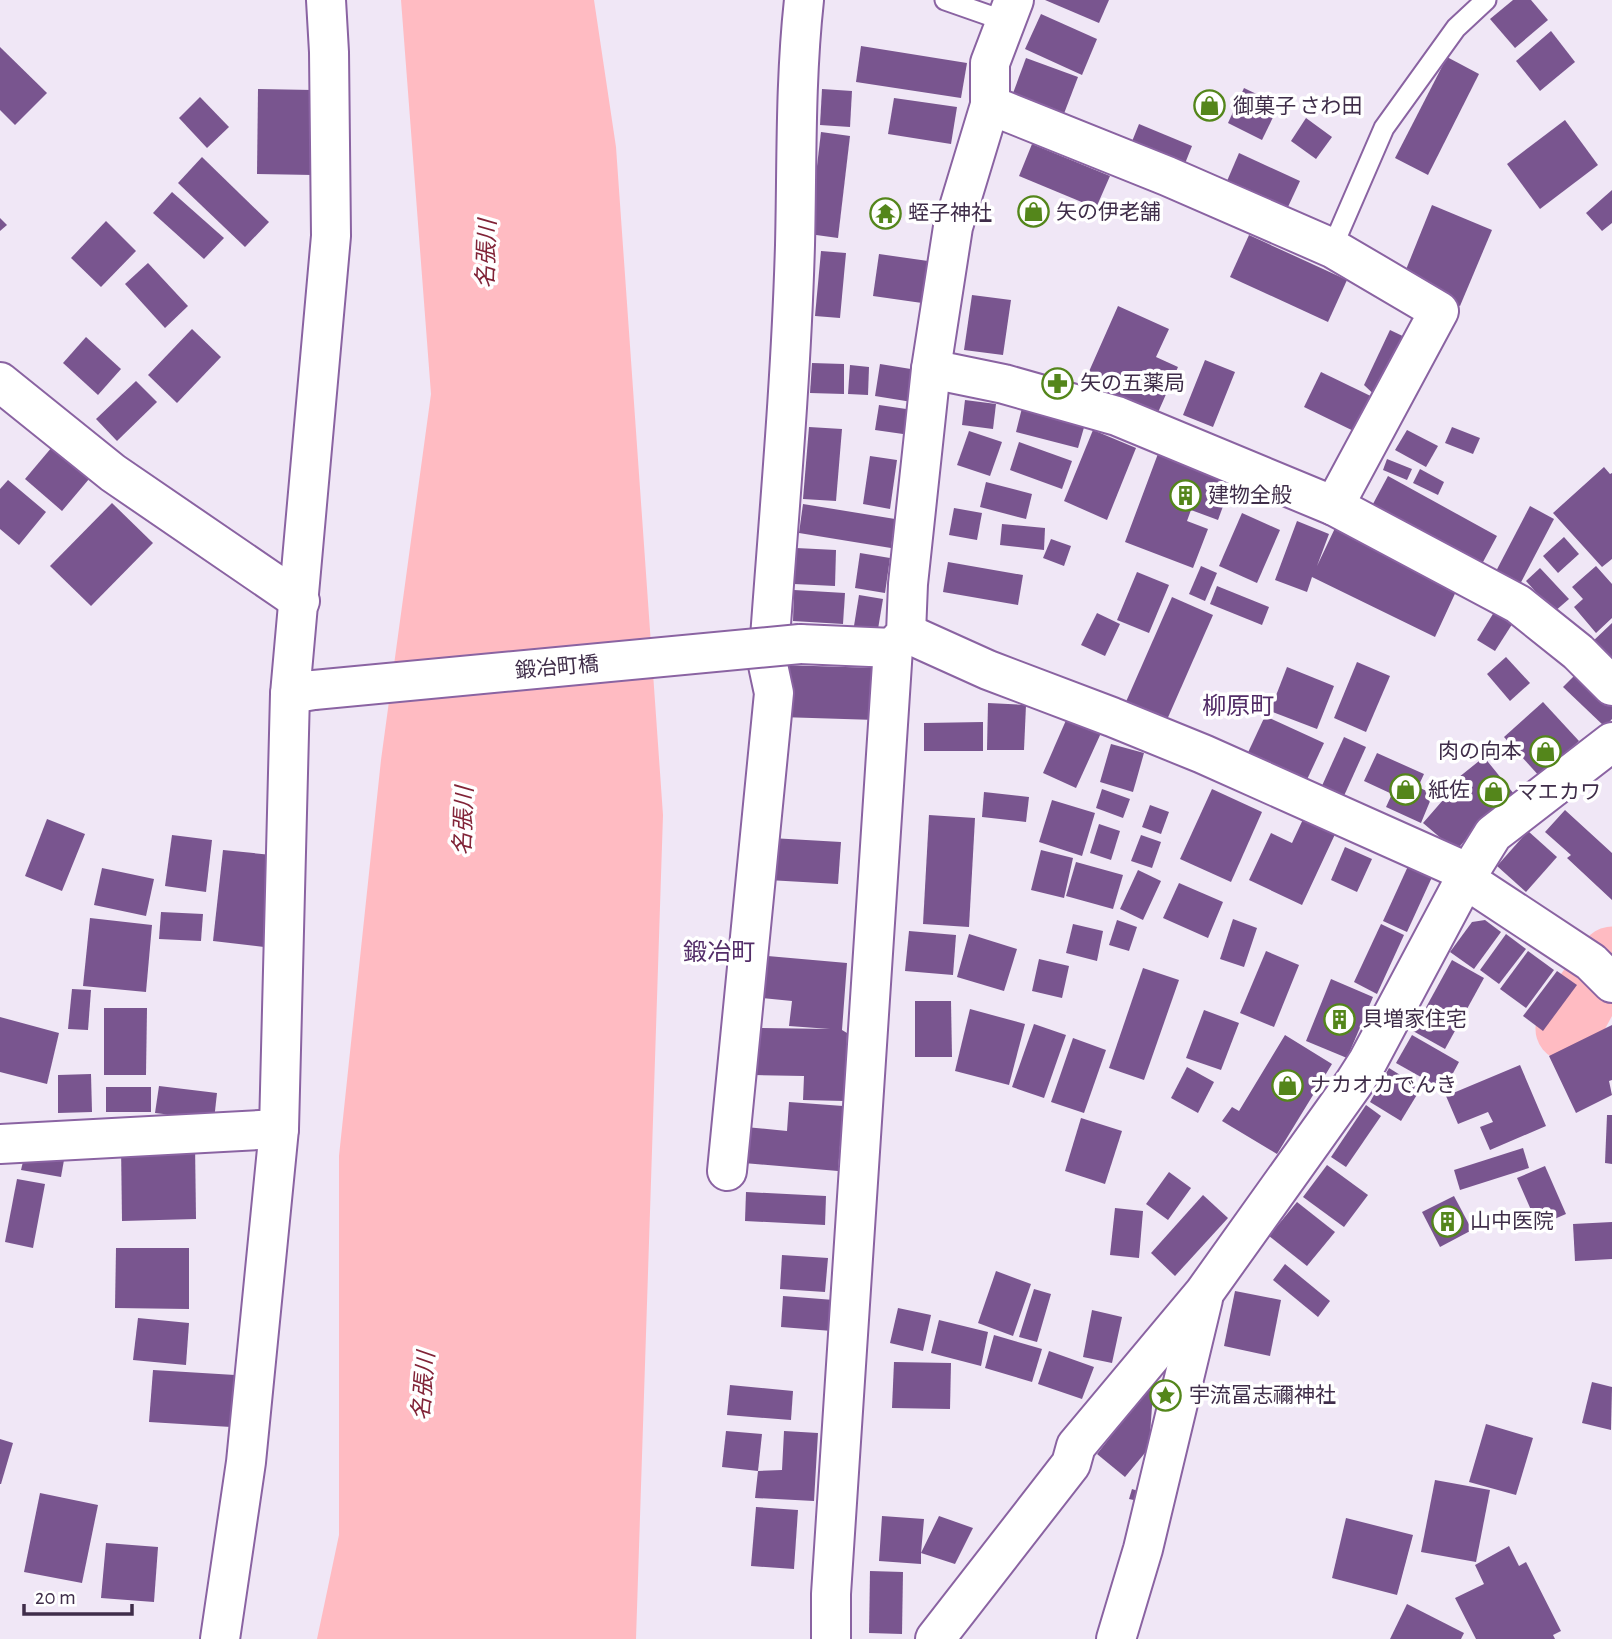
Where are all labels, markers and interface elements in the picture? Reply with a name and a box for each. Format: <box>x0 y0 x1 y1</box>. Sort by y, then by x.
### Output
shop icon: 御菓子 さわ田 <box>1193 89 1227 123</box>
place label: 御菓子 さわ田 <box>1233 95 1362 117</box>
shop icon: 矢の伊老舗 <box>1016 195 1050 229</box>
temple icon: 蛭子神社 <box>868 196 902 230</box>
place label: 矢の伊老舗 <box>1056 201 1161 223</box>
place label: 蛭子神社 <box>908 202 992 224</box>
water label: 名張川 <box>473 216 500 289</box>
pharmacy icon: 矢の五薬局 <box>1040 366 1074 400</box>
place label: 矢の五薬局 <box>1080 372 1185 394</box>
building icon: 建物全般 <box>1168 478 1202 512</box>
place label: 建物全般 <box>1208 484 1292 506</box>
street label: 鍛冶町橋 <box>514 652 600 682</box>
district label: 柳原町 <box>1202 693 1274 719</box>
shop icon: 肉の向本 <box>1528 734 1562 768</box>
place label: 肉の向本 <box>1438 740 1522 762</box>
shop icon: 紙佐 <box>1388 773 1422 807</box>
shop icon: マエカワ <box>1477 775 1511 809</box>
place label: 紙佐 <box>1428 779 1470 801</box>
place label: マエカワ <box>1517 782 1601 803</box>
water label: 名張川 <box>450 783 477 856</box>
district label: 鍛冶町 <box>683 939 755 965</box>
building icon: 貝増家住宅 <box>1322 1002 1356 1036</box>
place label: 貝増家住宅 <box>1362 1008 1467 1030</box>
shop icon: ナカオカでんき <box>1270 1068 1304 1102</box>
place label: ナカオカでんき <box>1310 1075 1457 1096</box>
building icon: 山中医院 <box>1430 1204 1464 1238</box>
place label: 山中医院 <box>1470 1210 1554 1232</box>
water label: 名張川 <box>408 1348 439 1422</box>
place icon: 宇流冨志禰神社 <box>1149 1378 1183 1412</box>
place label: 宇流冨志禰神社 <box>1189 1384 1336 1406</box>
scale bar <box>24 1572 133 1616</box>
text: 20 m <box>35 1587 76 1608</box>

